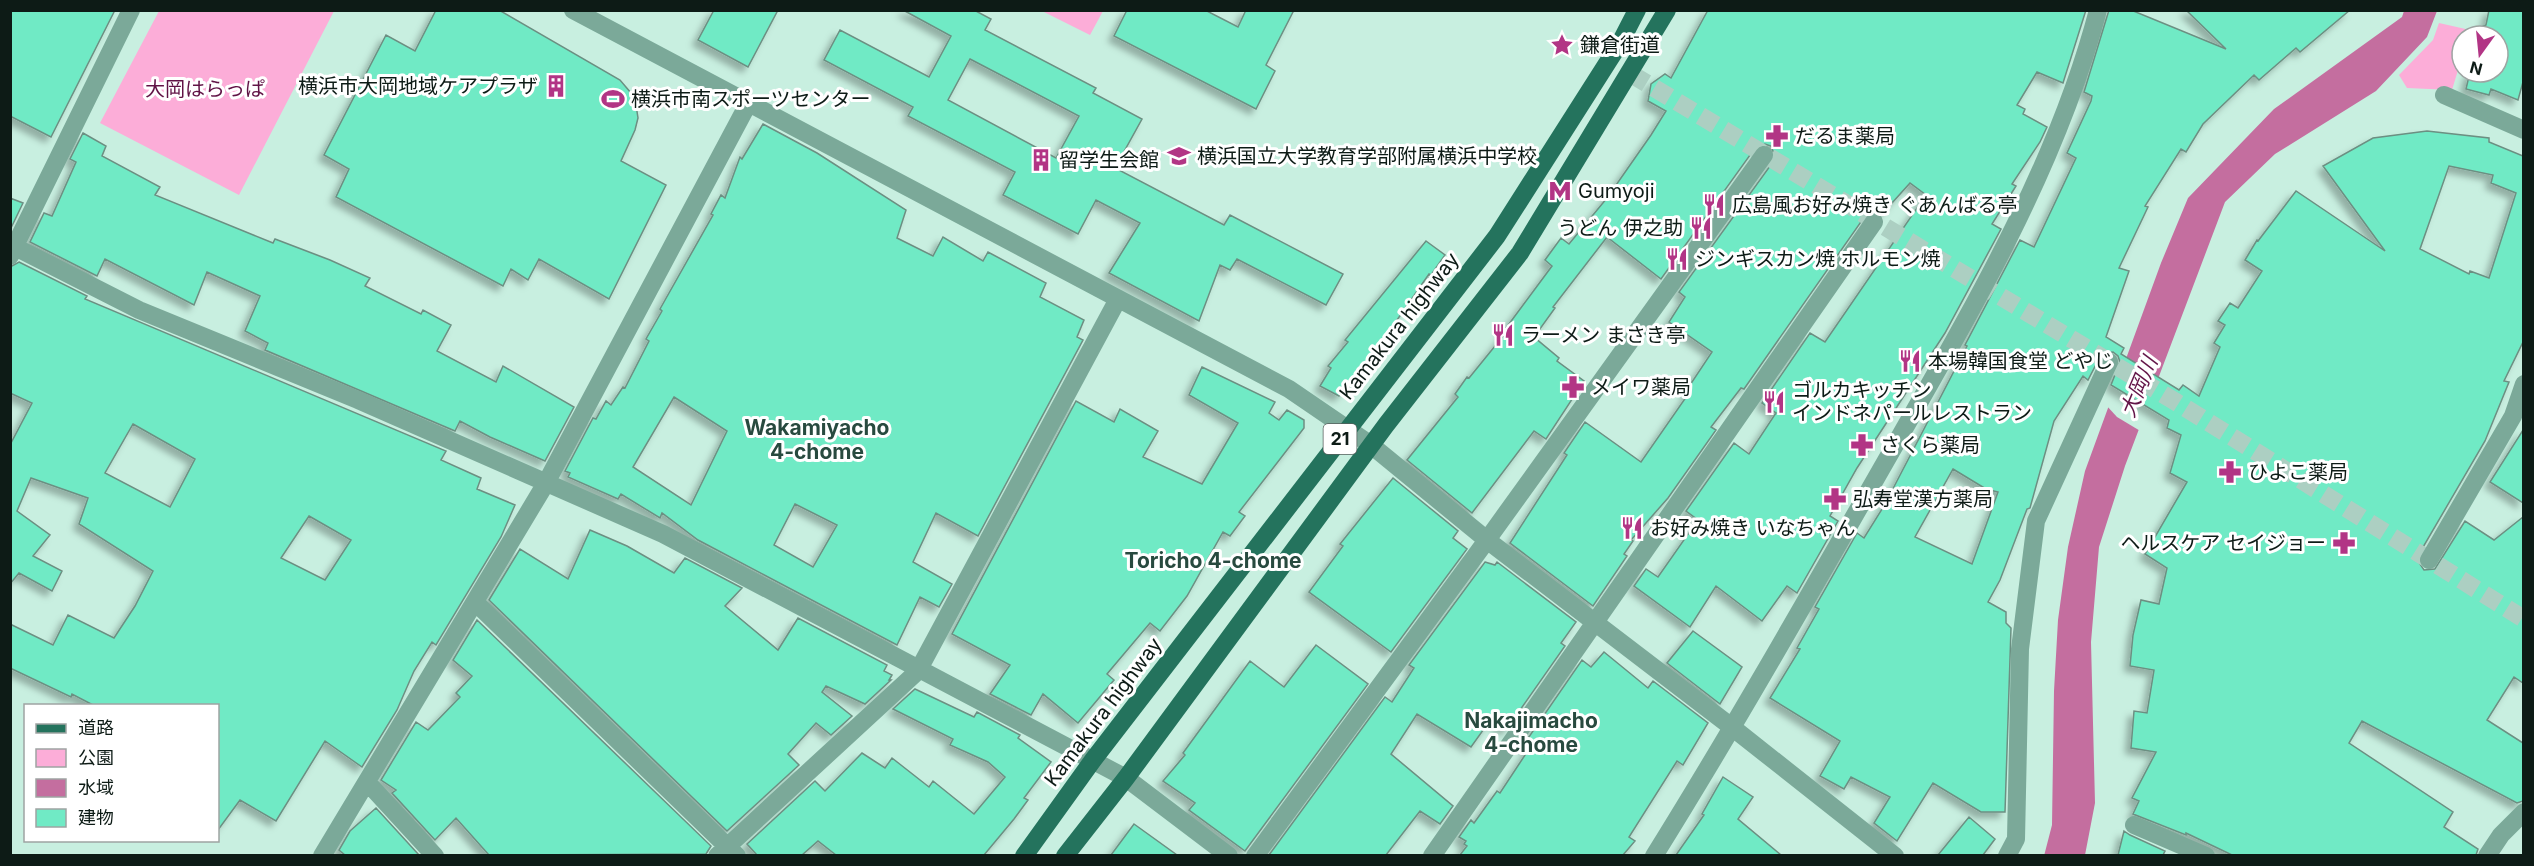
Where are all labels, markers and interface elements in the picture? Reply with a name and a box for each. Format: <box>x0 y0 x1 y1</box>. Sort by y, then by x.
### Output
north arrow <box>2450 24 2510 84</box>
place icon: 鎌倉街道 <box>1549 32 1575 58</box>
place label: 鎌倉街道 <box>1580 33 1660 57</box>
text: N <box>2468 57 2485 80</box>
building icon: 横浜市大岡地域ケアプラザ <box>543 73 569 99</box>
place label: 横浜市大岡地域ケアプラザ <box>298 74 538 98</box>
park label: 大岡はらっぱ <box>145 77 265 101</box>
sports icon: 横浜市南スポーツセンター <box>600 86 626 112</box>
place label: 横浜市南スポーツセンター <box>631 87 871 111</box>
pharmacy icon: だるま薬局 <box>1764 123 1790 149</box>
place label: だるま薬局 <box>1795 124 1895 148</box>
school or university icon: 横浜国立大学教育学部附属横浜中学校 <box>1166 143 1192 169</box>
place label: 横浜国立大学教育学部附属横浜中学校 <box>1197 144 1537 168</box>
building icon: 留学生会館 <box>1028 147 1054 173</box>
place label: 留学生会館 <box>1059 148 1159 172</box>
metro station icon: Gumyoji <box>1547 178 1573 204</box>
place label: Gumyoji <box>1578 179 1655 203</box>
restaurant icon: 広島風お好み焼き ぐあんばる亭 <box>1701 192 1727 218</box>
place label: 広島風お好み焼き ぐあんばる亭 <box>1732 193 2018 217</box>
restaurant icon: うどん 伊之助 <box>1688 215 1714 241</box>
place label: うどん 伊之助 <box>1557 216 1683 240</box>
restaurant icon: ジンギスカン焼 ホルモン焼 <box>1664 246 1690 272</box>
place label: ジンギスカン焼 ホルモン焼 <box>1695 247 1941 271</box>
street label: Kamakura highway <box>1334 248 1464 404</box>
restaurant icon: ラーメン まさき亭 <box>1490 322 1516 348</box>
place label: ラーメン まさき亭 <box>1521 323 1686 347</box>
restaurant icon: 本場韓国食堂 どやじ <box>1897 348 1923 374</box>
place label: 本場韓国食堂 どやじ <box>1928 349 2114 373</box>
water label: 大岡川 <box>2115 351 2163 421</box>
pharmacy icon: メイワ薬局 <box>1560 374 1586 400</box>
place label: メイワ薬局 <box>1591 375 1691 399</box>
place label: ゴルカキッチン インドネパールレストラン <box>1792 378 2032 425</box>
restaurant icon: ゴルカキッチン インドネパールレストラン <box>1761 389 1787 415</box>
district label: Wakamiyacho 4-chome <box>745 415 890 464</box>
road number: 21 <box>1324 424 1356 454</box>
pharmacy icon: さくら薬局 <box>1849 432 1875 458</box>
place label: さくら薬局 <box>1880 433 1980 457</box>
pharmacy icon: ひよこ薬局 <box>2217 459 2243 485</box>
place label: ひよこ薬局 <box>2248 460 2348 484</box>
pharmacy icon: 弘寿堂漢方薬局 <box>1822 486 1848 512</box>
place label: 弘寿堂漢方薬局 <box>1853 487 1993 511</box>
restaurant icon: お好み焼き いなちゃん <box>1619 515 1645 541</box>
place label: お好み焼き いなちゃん <box>1650 516 1856 540</box>
pharmacy icon: ヘルスケア セイジョー <box>2331 530 2357 556</box>
place label: ヘルスケア セイジョー <box>2120 531 2326 555</box>
district label: Toricho 4-chome <box>1125 548 1301 573</box>
street label: Kamakura highway <box>1039 633 1167 791</box>
legend <box>24 704 219 842</box>
district label: Nakajimacho 4-chome <box>1464 708 1598 757</box>
text: 道路 <box>78 717 114 738</box>
text: 公園 <box>78 747 114 768</box>
text: 水域 <box>78 777 114 798</box>
text: 建物 <box>78 807 114 828</box>

